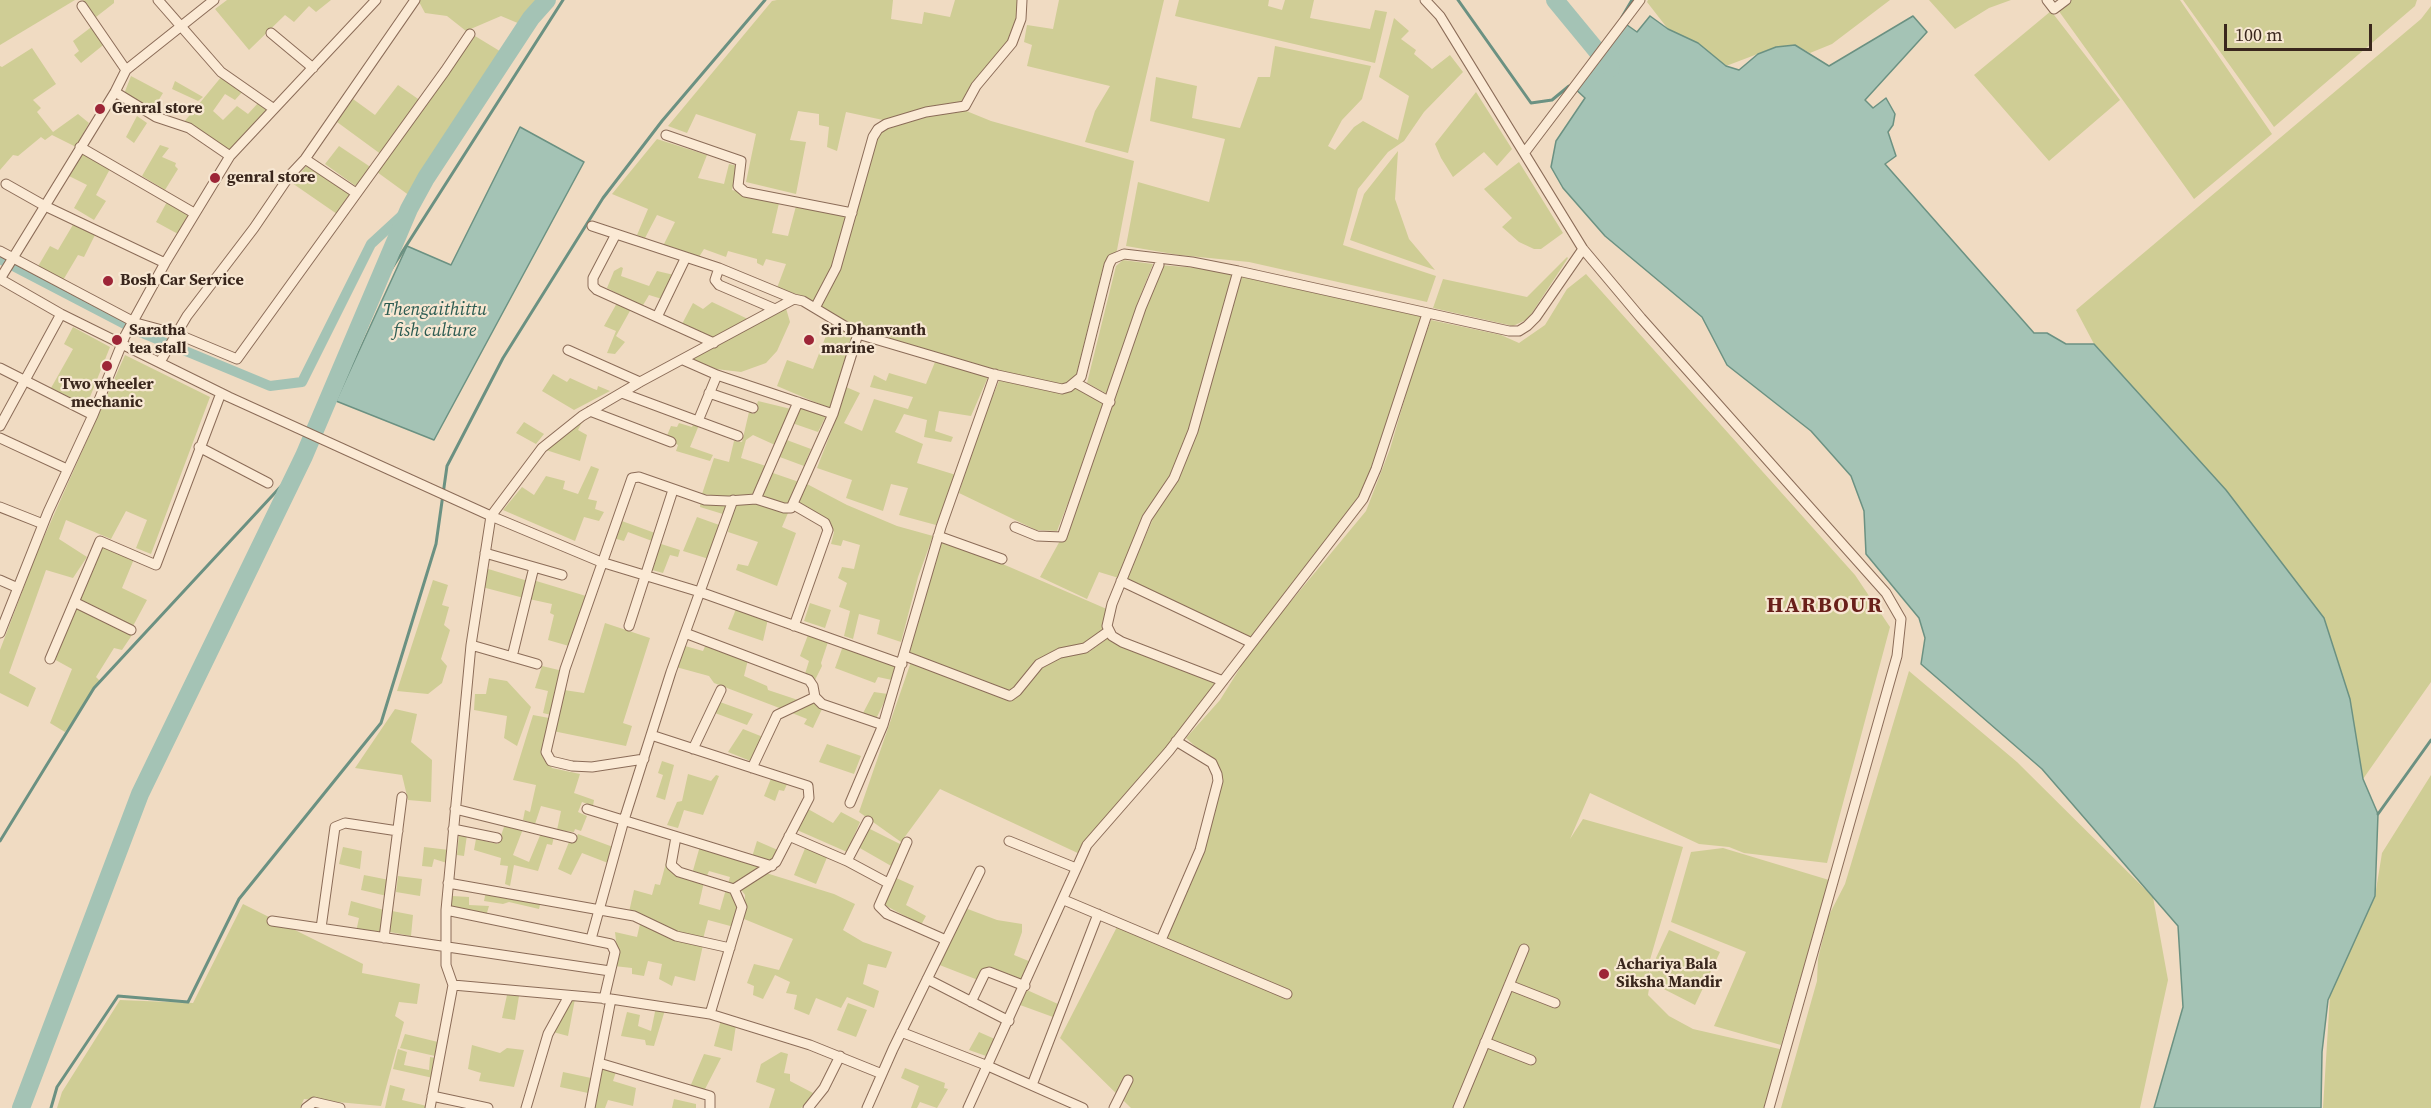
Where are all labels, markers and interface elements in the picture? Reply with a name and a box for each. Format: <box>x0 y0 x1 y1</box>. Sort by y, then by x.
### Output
scale bar <box>2227 12 2376 50</box>
text: 100 m <box>2235 22 2282 47</box>
place label: Genral store <box>112 99 203 119</box>
marker: Genral store <box>93 102 107 116</box>
place label: genral store <box>227 168 315 188</box>
marker: genral store <box>208 171 222 185</box>
place label: Bosh Car Service <box>120 271 244 291</box>
marker: Bosh Car Service <box>101 274 115 288</box>
water label: Thengaithittu fish culture <box>383 299 487 342</box>
place label: Saratha tea stall <box>129 321 187 359</box>
place label: Sri Dhanvanth marine <box>821 321 926 359</box>
marker: Saratha tea stall <box>110 333 124 347</box>
marker: Sri Dhanvanth marine <box>802 333 816 347</box>
marker: Two wheeler mechanic <box>100 359 114 373</box>
place label: Two wheeler mechanic <box>60 375 154 413</box>
district label: HARBOUR <box>1766 593 1884 619</box>
place label: Achariya Bala Siksha Mandir <box>1616 955 1722 993</box>
marker: Achariya Bala Siksha Mandir <box>1597 967 1611 981</box>

